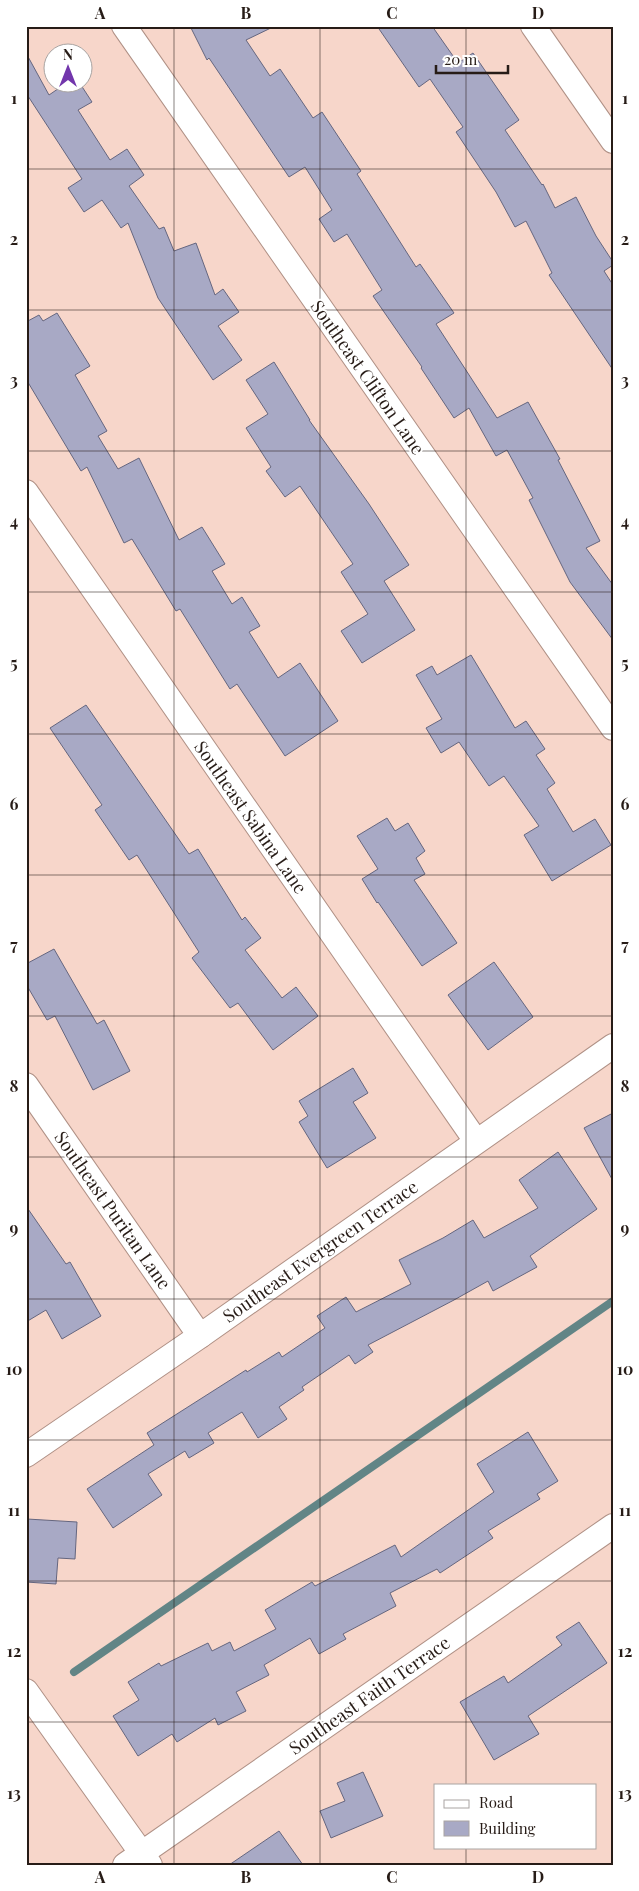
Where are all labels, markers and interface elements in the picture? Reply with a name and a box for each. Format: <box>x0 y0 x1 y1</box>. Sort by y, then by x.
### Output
text: A <box>94 2 106 23</box>
text: B <box>241 2 252 23</box>
text: C <box>386 2 398 23</box>
text: D <box>532 2 544 23</box>
north arrow <box>42 42 92 92</box>
scale bar <box>436 42 509 74</box>
text: N <box>63 45 73 64</box>
text: 20 m <box>444 49 478 69</box>
text: 1 <box>11 87 17 108</box>
text: 1 <box>622 87 628 108</box>
text: 2 <box>10 228 18 249</box>
text: 2 <box>621 228 629 249</box>
street label: Southeast Clifton Lane <box>306 295 430 459</box>
text: 3 <box>10 369 18 390</box>
text: 3 <box>621 369 629 390</box>
text: 4 <box>10 510 18 531</box>
text: 4 <box>621 510 629 531</box>
text: 5 <box>10 652 18 673</box>
text: 5 <box>621 652 629 673</box>
street label: Southeast Sabina Lane <box>189 736 313 898</box>
text: 6 <box>10 793 19 814</box>
text: 6 <box>621 793 630 814</box>
text: 7 <box>10 934 18 955</box>
text: 7 <box>621 934 629 955</box>
text: 8 <box>10 1075 19 1096</box>
text: 8 <box>621 1075 630 1096</box>
street label: Southeast Puritan Lane <box>49 1126 177 1294</box>
street label: Southeast Evergreen Terrace <box>218 1174 422 1328</box>
text: 9 <box>10 1217 19 1238</box>
text: 9 <box>621 1217 630 1238</box>
text: 10 <box>6 1358 22 1379</box>
text: 10 <box>617 1358 633 1379</box>
text: 11 <box>8 1499 20 1520</box>
text: 11 <box>619 1499 631 1520</box>
street label: Southeast Faith Terrace <box>284 1630 454 1760</box>
text: 12 <box>7 1640 21 1661</box>
text: 12 <box>618 1640 632 1661</box>
text: 13 <box>7 1782 21 1803</box>
text: 13 <box>618 1782 632 1803</box>
legend <box>434 1784 596 1848</box>
text: Road <box>479 1792 513 1812</box>
text: Building <box>479 1818 536 1838</box>
text: A <box>94 1866 106 1887</box>
text: B <box>241 1866 252 1887</box>
text: C <box>386 1866 398 1887</box>
text: D <box>532 1866 544 1887</box>

